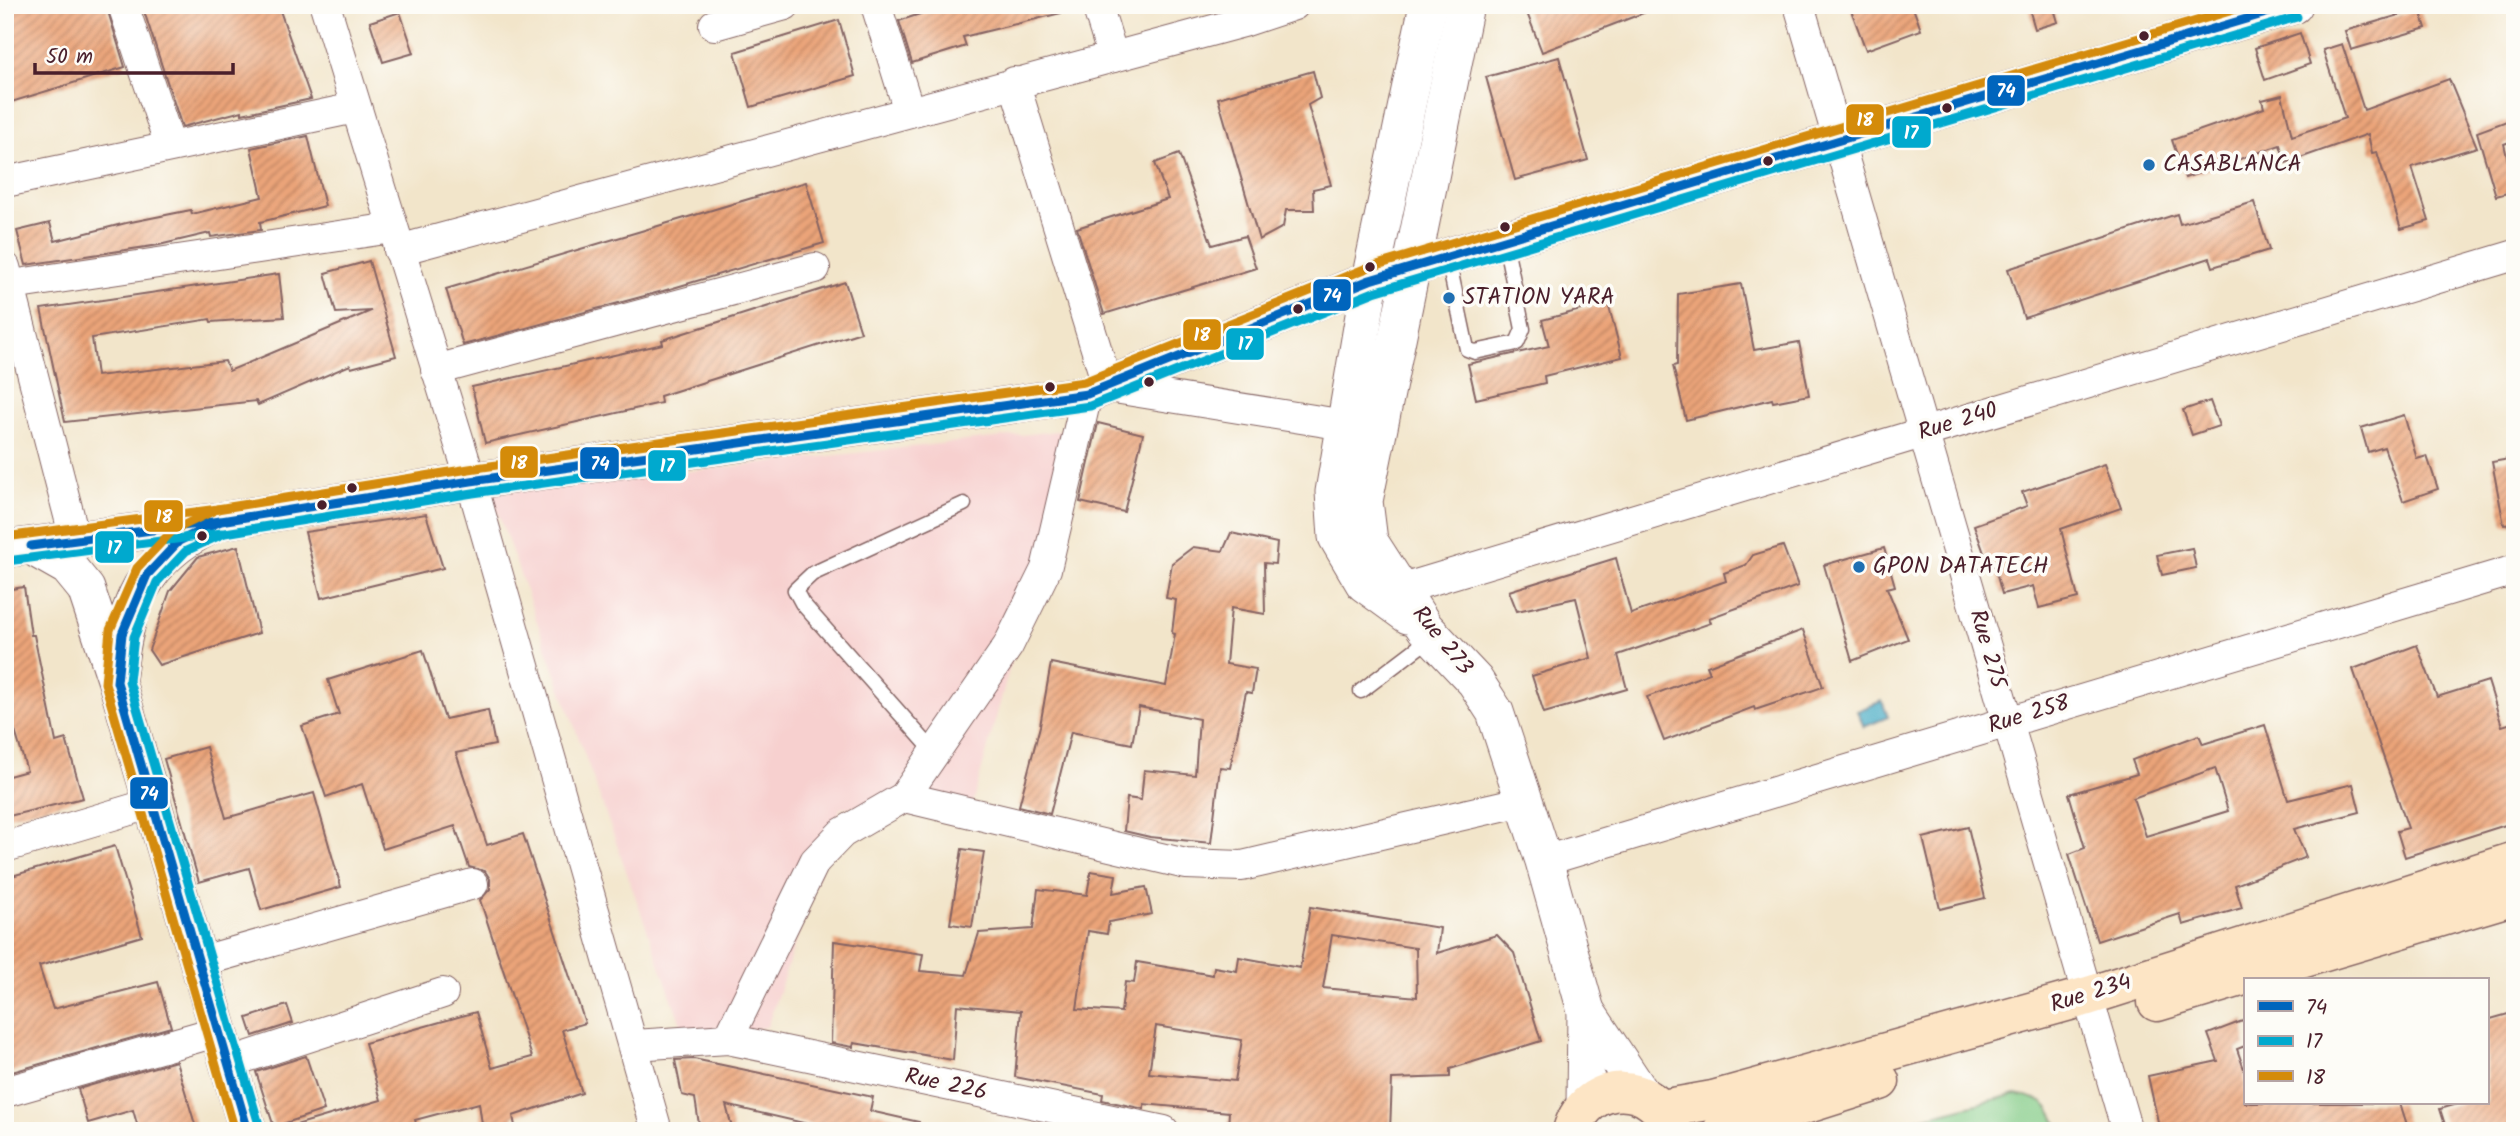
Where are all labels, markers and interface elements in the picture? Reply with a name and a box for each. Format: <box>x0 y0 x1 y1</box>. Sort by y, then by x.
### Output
unlabelled marker <box>2137 29 2151 43</box>
scale bar <box>35 32 233 76</box>
text: 50 m <box>46 41 93 74</box>
line badge: 74 <box>1986 74 2026 107</box>
text: 74 <box>1996 77 2016 107</box>
unlabelled marker <box>1940 101 1954 115</box>
line badge: 18 <box>1845 103 1885 136</box>
text: 18 <box>1857 106 1874 136</box>
line badge: 17 <box>1891 115 1932 149</box>
text: 17 <box>1904 119 1919 149</box>
place label: CASABLANCA <box>2163 147 2301 183</box>
unlabelled marker <box>1761 154 1775 168</box>
marker: CASABLANCA <box>2141 157 2157 173</box>
unlabelled marker <box>1498 220 1512 234</box>
unlabelled marker <box>1363 260 1377 274</box>
line badge: 74 <box>1312 278 1352 312</box>
place label: STATION YARA <box>1463 280 1614 316</box>
text: 74 <box>1322 282 1342 312</box>
marker: STATION YARA <box>1441 290 1457 306</box>
unlabelled marker <box>1291 302 1305 316</box>
line badge: 18 <box>1182 318 1222 351</box>
text: 18 <box>1194 321 1211 351</box>
line badge: 17 <box>1225 327 1265 361</box>
text: 17 <box>1238 330 1253 360</box>
unlabelled marker <box>1142 375 1156 389</box>
unlabelled marker <box>1043 380 1057 394</box>
street label: Rue 240 <box>1914 393 2002 451</box>
line badge: 18 <box>499 445 539 479</box>
line badge: 74 <box>579 446 620 480</box>
text: 18 <box>511 449 528 479</box>
line badge: 17 <box>647 449 687 482</box>
text: 74 <box>590 450 610 480</box>
text: 17 <box>660 452 675 482</box>
unlabelled marker <box>345 481 359 495</box>
unlabelled marker <box>315 498 329 512</box>
line badge: 18 <box>143 499 184 533</box>
text: 18 <box>156 503 173 533</box>
unlabelled marker <box>195 529 209 543</box>
line badge: 17 <box>94 530 135 564</box>
text: 17 <box>107 534 122 564</box>
place label: GPON DATATECH <box>1873 549 2049 585</box>
marker: GPON DATATECH <box>1851 559 1867 575</box>
street label: Rue 273 <box>1402 598 1482 684</box>
street label: Rue 275 <box>1959 605 2016 694</box>
street label: Rue 258 <box>1984 686 2074 744</box>
line badge: 74 <box>129 776 169 810</box>
text: 74 <box>139 780 159 810</box>
street label: Rue 234 <box>2046 965 2136 1023</box>
legend <box>2244 978 2488 1104</box>
text: 74 <box>2306 992 2327 1025</box>
text: 17 <box>2306 1026 2324 1059</box>
street label: Rue 226 <box>901 1059 991 1111</box>
text: 18 <box>2306 1062 2326 1095</box>

